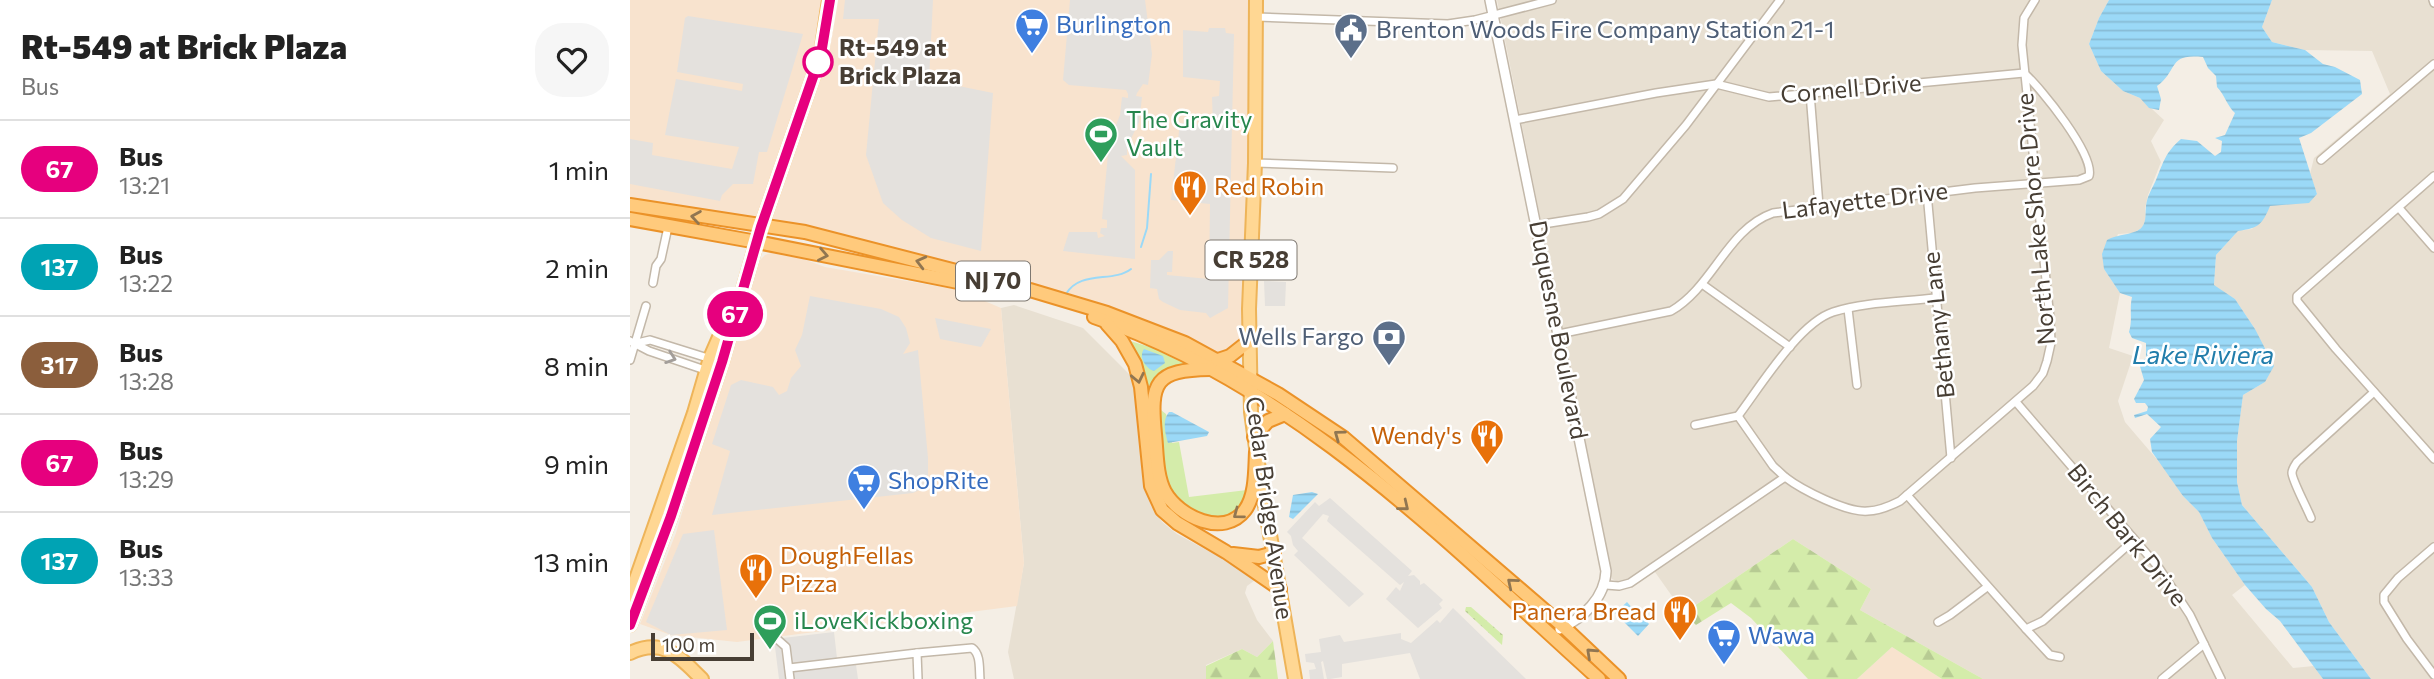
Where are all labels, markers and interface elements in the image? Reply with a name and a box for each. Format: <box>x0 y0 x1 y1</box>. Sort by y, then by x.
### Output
supermarket icon: Burlington <box>1013 6 1051 55</box>
place label: Burlington <box>1056 9 1171 38</box>
public building icon: Brenton Woods Fire Company Station 21-1 <box>1332 11 1370 60</box>
place label: Brenton Woods Fire Company Station 21-1 <box>1376 14 1835 43</box>
button: heart <box>535 23 609 97</box>
text: Rt-549 at Brick Plaza <box>21 25 347 66</box>
place label: Rt-549 at Brick Plaza <box>839 32 961 89</box>
marker: Rt-549 at Brick Plaza <box>803 47 833 77</box>
street label: Cornell Drive <box>1779 67 1923 108</box>
text: Bus <box>21 72 59 100</box>
street label: North Lake Shore Drive <box>2009 92 2060 346</box>
place label: The Gravity Vault <box>1126 104 1252 161</box>
sports icon: The Gravity Vault <box>1082 115 1120 164</box>
text: Bus <box>119 140 163 171</box>
text: 67 <box>46 154 73 183</box>
text: 1 min <box>549 154 609 185</box>
restaurant icon: Red Robin <box>1171 168 1209 217</box>
text: 13:21 <box>119 171 170 199</box>
place label: Red Robin <box>1214 171 1324 200</box>
street label: Lafayette Drive <box>1780 175 1949 224</box>
one-way arrow <box>690 210 701 225</box>
street label: Duquesne Boulevard <box>1524 218 1595 442</box>
text: Bus <box>119 238 163 269</box>
road number: CR 528 <box>1206 241 1296 280</box>
one-way arrow <box>817 247 829 262</box>
street label: Bethany Lane <box>1915 250 1960 400</box>
text: 137 <box>41 252 78 281</box>
text: 2 min <box>545 252 609 283</box>
one-way arrow <box>915 256 927 270</box>
road number: NJ 70 <box>956 262 1030 300</box>
text: 13:22 <box>119 269 173 297</box>
line badge: 67 <box>704 291 766 337</box>
text: 67 <box>721 299 749 328</box>
bank icon: Wells Fargo <box>1370 318 1408 367</box>
place label: Wells Fargo <box>1238 321 1364 350</box>
text: Bus <box>119 336 163 367</box>
water label: Lake Riviera <box>2132 338 2274 369</box>
text: 317 <box>40 350 79 379</box>
text: 8 min <box>544 350 609 381</box>
one-way arrow <box>664 350 676 364</box>
text: 13:28 <box>119 367 174 395</box>
one-way arrow <box>1130 372 1145 384</box>
street label: Cedar Bridge Avenue <box>1240 394 1300 621</box>
restaurant icon: Wendy's <box>1468 417 1506 466</box>
place label: Wendy's <box>1371 420 1462 449</box>
one-way arrow <box>1334 431 1347 443</box>
text: Bus <box>119 434 163 465</box>
text: 67 <box>46 448 73 477</box>
text: 9 min <box>544 448 609 479</box>
street label: Birch Bark Drive <box>2062 457 2194 611</box>
supermarket icon: ShopRite <box>845 462 883 511</box>
text: 13:29 <box>119 465 174 493</box>
place label: ShopRite <box>888 465 989 494</box>
one-way arrow <box>1396 498 1409 510</box>
one-way arrow <box>1233 506 1245 519</box>
text: Bus <box>119 532 163 563</box>
place label: DoughFellas Pizza <box>780 540 914 597</box>
text: 137 <box>41 546 78 575</box>
text: 13 min <box>534 546 609 577</box>
restaurant icon: DoughFellas Pizza <box>737 551 775 600</box>
text: 13:33 <box>119 563 174 591</box>
one-way arrow <box>1507 579 1520 591</box>
restaurant icon: Panera Bread <box>1661 593 1699 642</box>
place label: Panera Bread <box>1512 596 1656 625</box>
sports icon: iLoveKickboxing <box>751 602 789 651</box>
place label: iLoveKickboxing <box>794 605 973 634</box>
supermarket icon: Wawa <box>1705 617 1743 666</box>
place label: Wawa <box>1748 620 1815 649</box>
scale bar <box>651 630 754 662</box>
text: 100 m <box>662 633 715 656</box>
one-way arrow <box>1586 649 1599 662</box>

